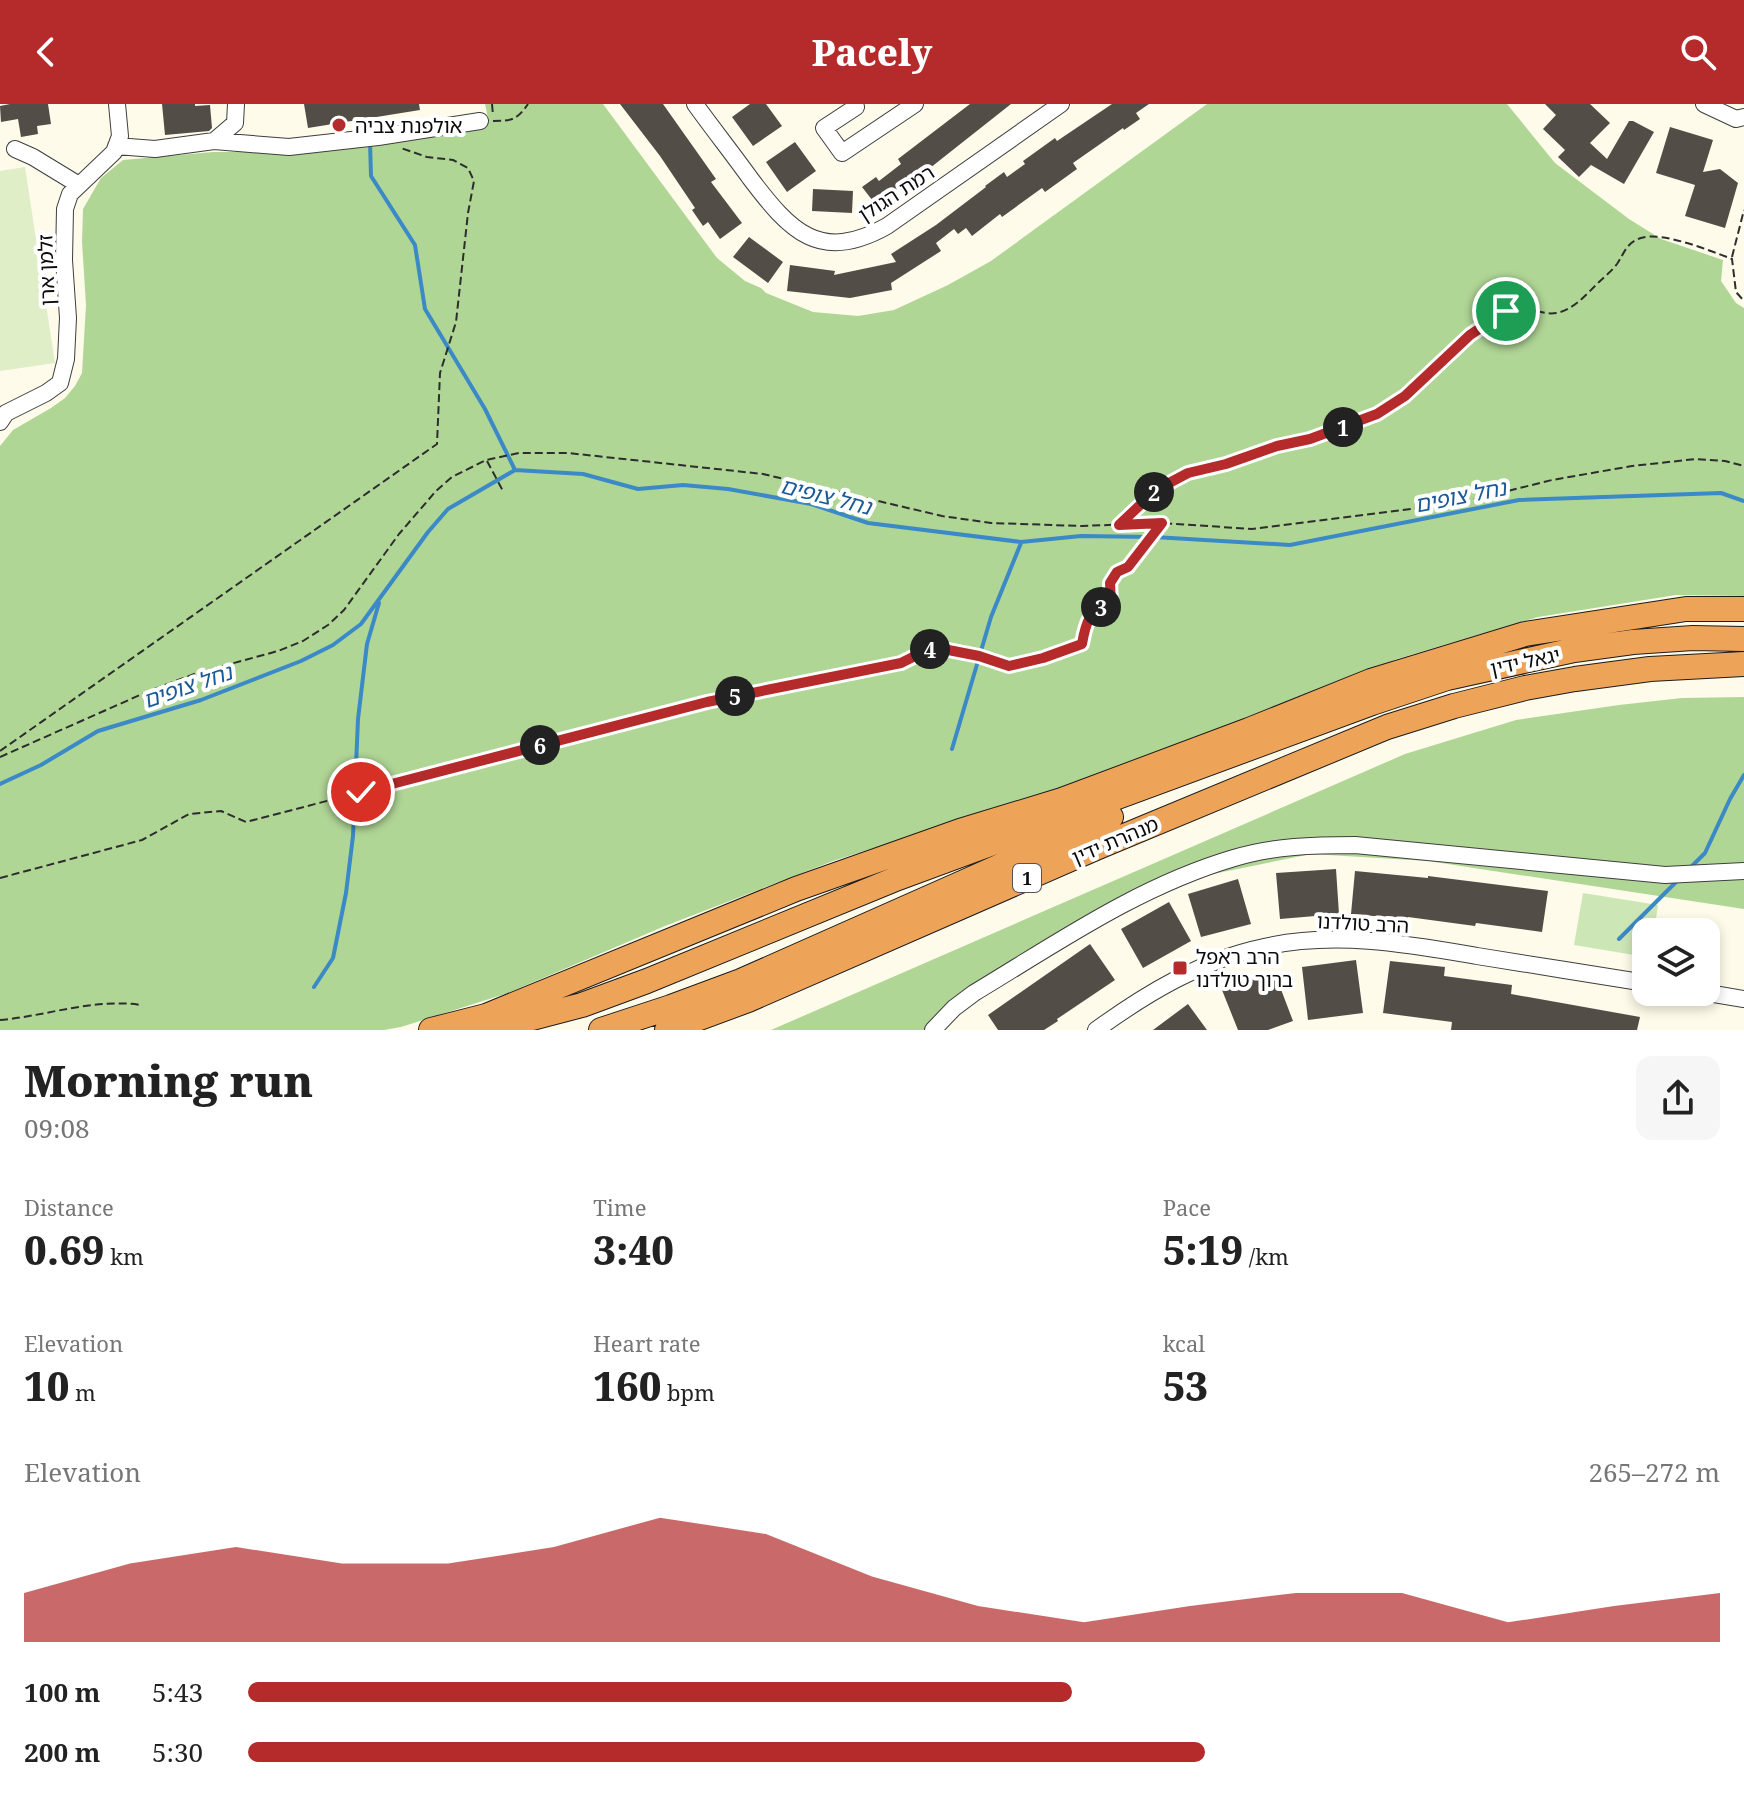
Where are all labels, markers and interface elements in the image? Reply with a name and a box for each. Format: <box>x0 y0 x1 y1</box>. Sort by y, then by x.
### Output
text: Pacely <box>812 28 932 77</box>
icon: back <box>24 30 68 74</box>
icon: search <box>1676 30 1720 74</box>
place label: אולפנת צביה <box>355 112 462 139</box>
marker: אולפנת צביה <box>330 116 348 134</box>
street label: רמת הגולן <box>853 158 939 228</box>
street label: זלמן ארן <box>31 234 61 306</box>
pin <box>1472 277 1540 345</box>
icon: arrive <box>1484 289 1528 333</box>
pin: 1 <box>1323 407 1363 447</box>
text: 1 <box>1337 412 1349 442</box>
water label: נחל צופים <box>777 469 876 521</box>
water label: נחל צופים <box>1412 471 1510 519</box>
pin: 2 <box>1134 472 1174 512</box>
text: 2 <box>1148 477 1160 507</box>
pin: 3 <box>1081 587 1121 627</box>
text: 3 <box>1095 592 1107 622</box>
pin: 4 <box>910 629 950 669</box>
text: 4 <box>924 634 936 664</box>
street label: יגאל ידין <box>1488 640 1562 682</box>
water label: נחל צופים <box>138 655 237 714</box>
pin: 5 <box>715 676 755 716</box>
text: 5 <box>729 681 741 711</box>
pin: 6 <box>520 725 560 765</box>
text: 6 <box>534 730 546 760</box>
pin <box>327 758 395 826</box>
icon: check <box>339 770 383 814</box>
street label: מנהרת ידין <box>1068 810 1162 870</box>
road number: 1 <box>1013 864 1041 892</box>
street label: הרב טולדנו <box>1316 907 1410 939</box>
map controls <box>1632 918 1720 1006</box>
button: layers <box>1632 918 1720 1006</box>
place label: הרב ראפל ברוך טולדנו <box>1196 943 1293 993</box>
marker: הרב ראפל ברוך טולדנו <box>1171 959 1189 977</box>
text: Morning run <box>24 1050 313 1110</box>
button: share <box>1636 1056 1720 1140</box>
text: 09:08 <box>24 1110 90 1146</box>
text: Distance <box>24 1192 114 1222</box>
text: Time <box>593 1192 646 1222</box>
text: Pace <box>1163 1192 1211 1222</box>
text: 0.69 <box>24 1222 105 1277</box>
text: 3:40 <box>593 1222 674 1277</box>
text: 5:19 <box>1163 1222 1243 1277</box>
text: km <box>105 1241 144 1271</box>
text: /km <box>1243 1241 1289 1271</box>
text: Elevation <box>24 1328 123 1358</box>
text: Heart rate <box>593 1328 701 1358</box>
text: kcal <box>1163 1328 1205 1358</box>
text: 10 <box>24 1358 69 1413</box>
text: 160 <box>593 1358 661 1413</box>
text: 53 <box>1163 1358 1208 1413</box>
text: m <box>69 1377 96 1407</box>
text: bpm <box>661 1377 715 1407</box>
text: Elevation <box>24 1454 141 1490</box>
text: 265–272 m <box>1588 1454 1720 1490</box>
text: 100 m <box>24 1674 100 1710</box>
text: 5:43 <box>152 1674 203 1710</box>
text: 200 m <box>24 1734 100 1770</box>
text: 5:30 <box>152 1734 203 1770</box>

